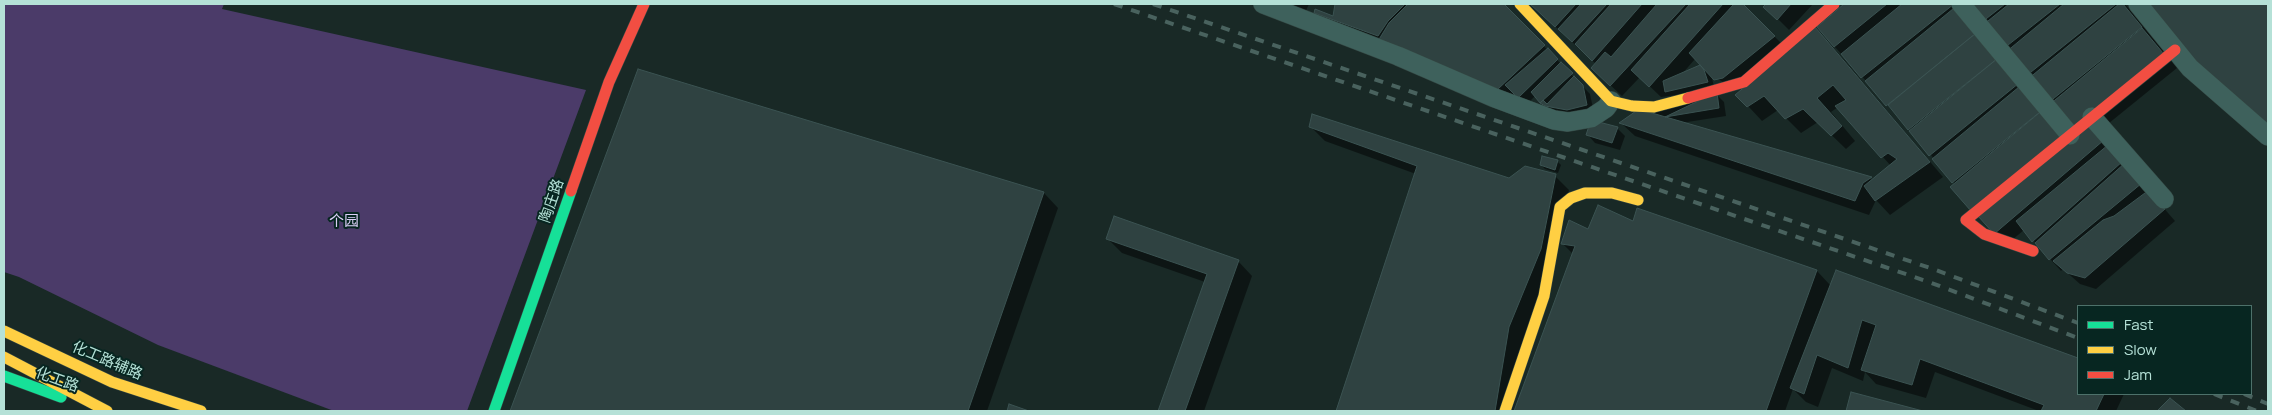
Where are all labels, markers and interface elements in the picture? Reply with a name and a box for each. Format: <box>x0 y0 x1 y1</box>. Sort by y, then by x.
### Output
street label: 陶庄路 <box>536 177 568 225</box>
park label: 个园 <box>329 213 359 231</box>
legend <box>2077 305 2252 395</box>
text: Fast <box>2124 314 2153 335</box>
street label: 化工路辅路 <box>69 338 145 384</box>
text: Slow <box>2124 339 2157 360</box>
street label: 化工路 <box>33 364 81 396</box>
text: Jam <box>2124 364 2152 385</box>

